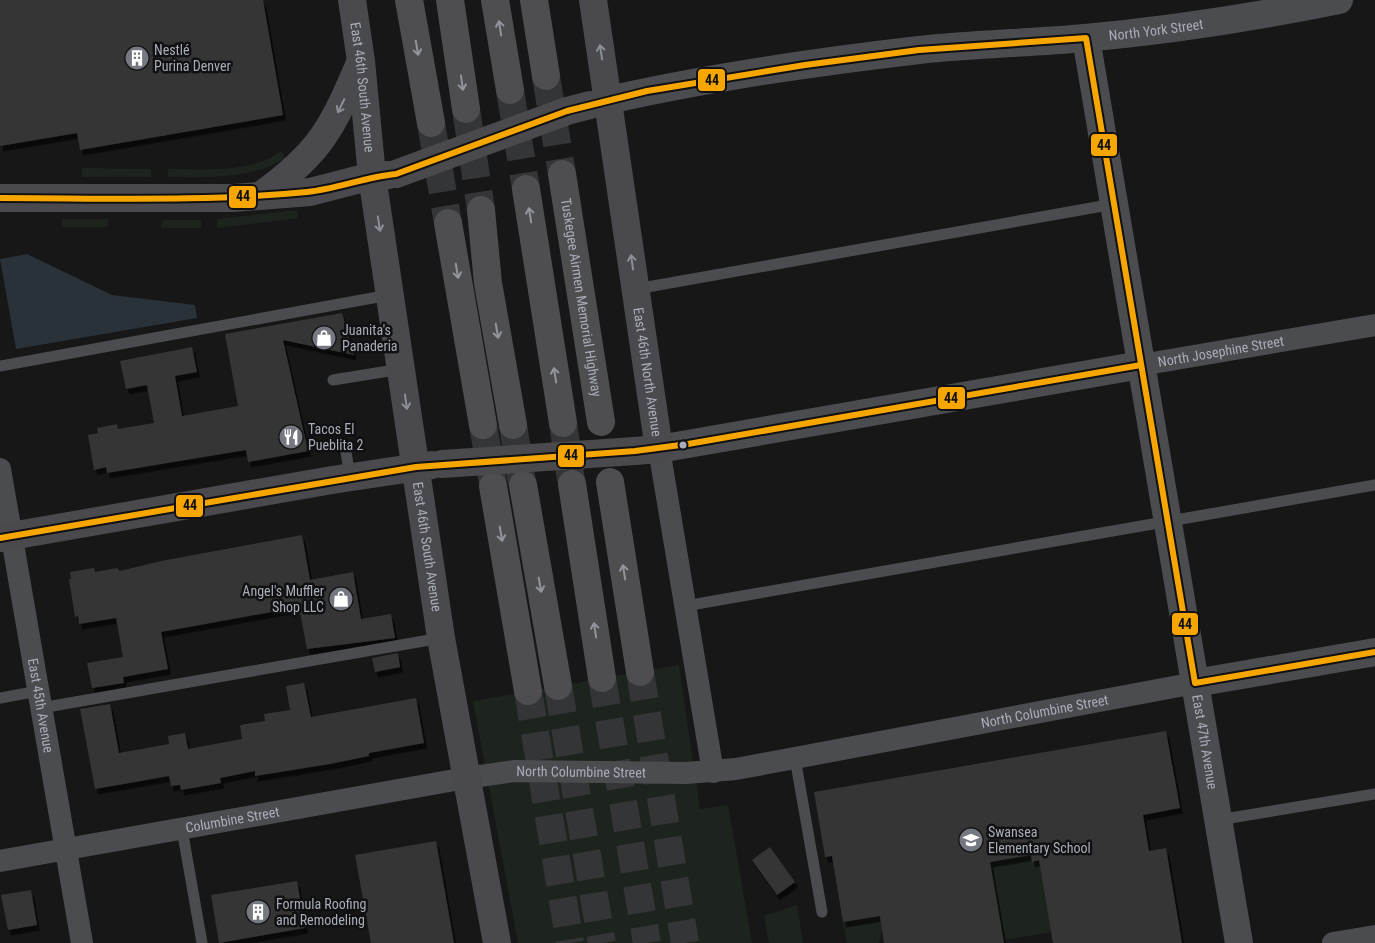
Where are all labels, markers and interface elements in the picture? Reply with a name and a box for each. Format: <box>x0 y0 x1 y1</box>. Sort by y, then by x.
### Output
street label: North York Street <box>1108 16 1204 44</box>
one-way arrow <box>494 20 504 36</box>
street label: East 46th South Avenue <box>347 21 378 154</box>
one-way arrow <box>413 40 423 56</box>
place label: Nestlé Purina Denver <box>154 42 231 74</box>
one-way arrow <box>596 44 606 60</box>
building icon: Nestlé Purina Denver <box>124 45 150 71</box>
line badge: 44 <box>697 68 726 92</box>
text: 44 <box>705 72 719 88</box>
one-way arrow <box>457 75 467 91</box>
one-way arrow <box>336 98 345 113</box>
line badge: 44 <box>1090 133 1118 157</box>
text: 44 <box>1097 137 1111 153</box>
line badge: 44 <box>228 185 257 209</box>
text: 44 <box>236 188 250 204</box>
street label: Tuskegee Airmen Memorial Highway <box>558 197 605 398</box>
one-way arrow <box>524 207 534 223</box>
one-way arrow <box>375 216 385 232</box>
one-way arrow <box>627 254 637 270</box>
one-way arrow <box>452 263 462 279</box>
street label: East 46th North Avenue <box>630 306 665 438</box>
place label: Juanita's Panaderia <box>342 322 398 354</box>
one-way arrow <box>492 323 502 339</box>
shop icon: Juanita's Panaderia <box>311 325 337 351</box>
street label: North Josephine Street <box>1157 333 1285 370</box>
one-way arrow <box>550 368 560 384</box>
line badge: 44 <box>937 386 966 410</box>
text: 44 <box>944 390 958 406</box>
one-way arrow <box>401 394 411 410</box>
place label: Tacos El Pueblita 2 <box>308 421 363 453</box>
restaurant icon: Tacos El Pueblita 2 <box>278 424 304 450</box>
unlabelled marker <box>678 440 688 450</box>
line badge: 44 <box>557 444 585 468</box>
text: 44 <box>564 447 578 463</box>
street label: East 46th South Avenue <box>410 481 445 613</box>
line badge: 44 <box>175 494 204 518</box>
text: 44 <box>183 497 197 513</box>
one-way arrow <box>497 526 507 542</box>
one-way arrow <box>619 564 629 580</box>
one-way arrow <box>536 577 546 593</box>
place label: Angel's Muffler Shop LLC <box>242 583 324 615</box>
shop icon: Angel's Muffler Shop LLC <box>328 586 354 612</box>
line badge: 44 <box>1171 612 1199 636</box>
text: 44 <box>1178 616 1192 632</box>
one-way arrow <box>589 623 599 639</box>
street label: East 45th Avenue <box>25 657 57 754</box>
street label: North Columbine Street <box>980 691 1110 731</box>
street label: East 47th Avenue <box>1189 693 1221 791</box>
street label: North Columbine Street <box>516 763 646 781</box>
street label: Columbine Street <box>184 803 281 836</box>
place label: Swansea Elementary School <box>988 824 1091 856</box>
school or university icon: Swansea Elementary School <box>958 827 984 853</box>
place label: Formula Roofing and Remodeling <box>276 896 366 928</box>
building icon: Formula Roofing and Remodeling <box>245 899 271 925</box>

